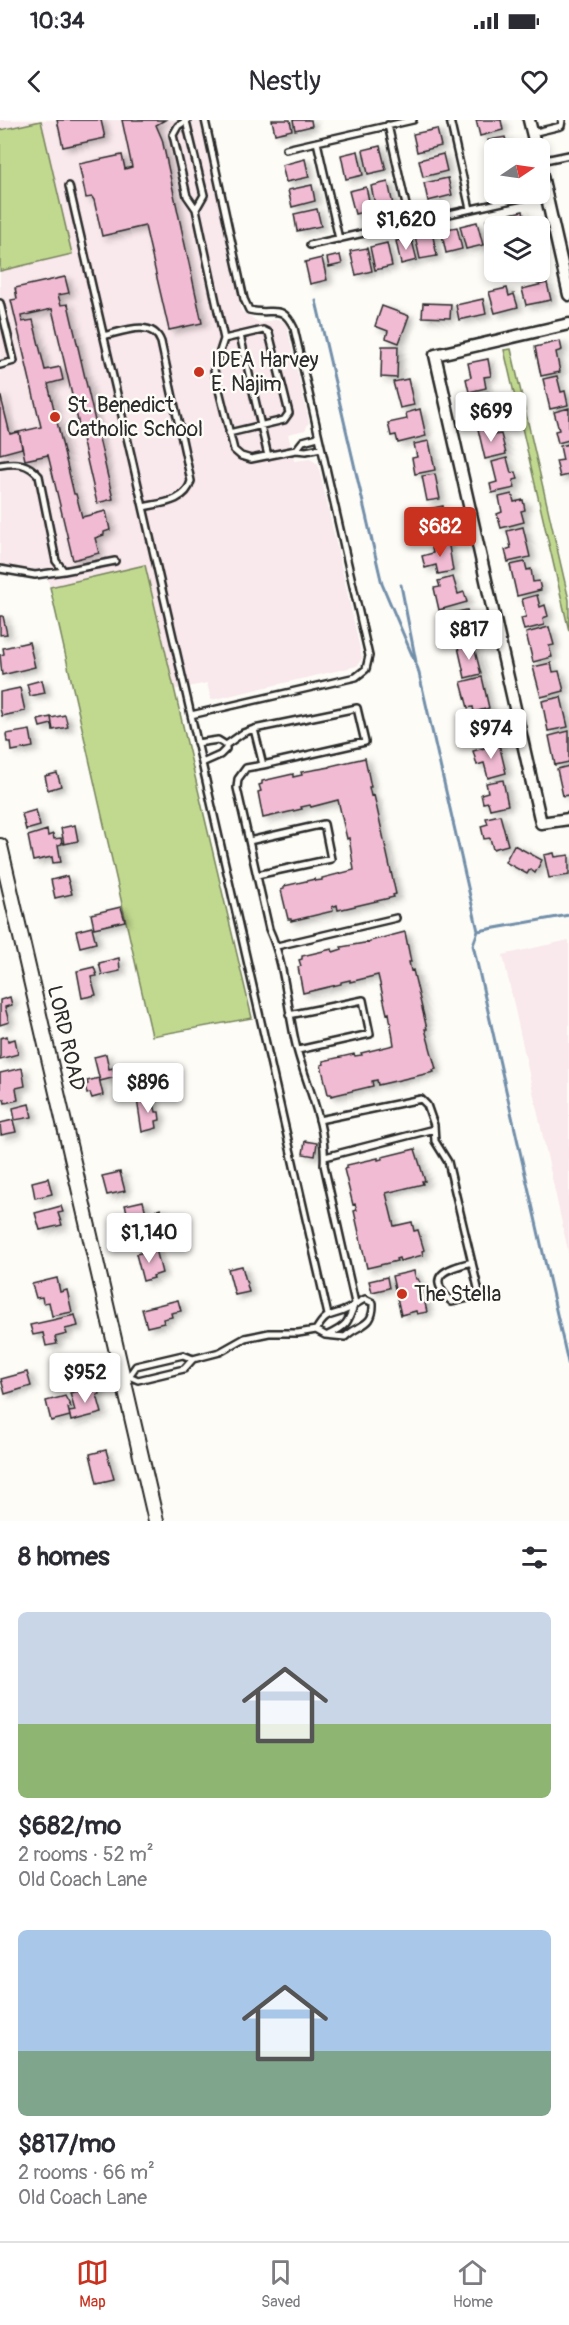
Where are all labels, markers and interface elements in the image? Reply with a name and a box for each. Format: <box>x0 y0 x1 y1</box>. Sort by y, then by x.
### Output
text: 10:34 <box>30 7 85 35</box>
icon: back <box>18 65 51 98</box>
text: Nestly <box>248 65 321 98</box>
icon: heart <box>518 65 551 98</box>
north arrow <box>484 138 550 204</box>
map controls <box>484 138 550 282</box>
pin: $1,620 <box>357 200 455 251</box>
text: $1,620 <box>376 207 436 232</box>
button: layers <box>484 216 550 282</box>
place label: IDEA Harvey E. Najim <box>211 347 319 398</box>
marker: IDEA Harvey E. Najim <box>192 365 206 379</box>
place label: St. Benedict Catholic School <box>67 392 203 443</box>
pin: $699 <box>455 392 527 443</box>
text: $699 <box>469 399 513 424</box>
marker: St. Benedict Catholic School <box>48 410 62 424</box>
pin: $682 <box>404 507 476 558</box>
text: $682 <box>418 514 462 539</box>
pin: $817 <box>433 610 505 661</box>
text: $817 <box>449 617 489 642</box>
pin: $974 <box>455 709 527 760</box>
text: $974 <box>469 716 513 741</box>
street label: LORD ROAD <box>41 983 91 1093</box>
pin: $896 <box>112 1063 184 1114</box>
text: $896 <box>127 1070 169 1095</box>
pin: $1,140 <box>100 1213 198 1264</box>
text: $1,140 <box>121 1220 177 1245</box>
place label: The Stella <box>414 1281 501 1308</box>
marker: The Stella <box>395 1287 409 1301</box>
pin: $952 <box>49 1353 121 1404</box>
text: $952 <box>63 1360 107 1385</box>
text: 8 homes <box>18 1541 110 1573</box>
icon: filters <box>518 1541 551 1574</box>
icon: home <box>231 1651 339 1759</box>
text: $682/mo <box>18 1810 121 1842</box>
text: 2 rooms · 52 m² <box>18 1842 154 1867</box>
text: Old Coach Lane <box>18 1867 147 1892</box>
icon: home <box>231 1969 339 2077</box>
text: $817/mo <box>18 2128 116 2160</box>
text: 2 rooms · 66 m² <box>18 2160 155 2185</box>
text: Old Coach Lane <box>18 2185 147 2210</box>
tab: Map <box>76 2256 109 2312</box>
tab: Saved <box>261 2256 301 2312</box>
tab: Home <box>453 2256 493 2312</box>

